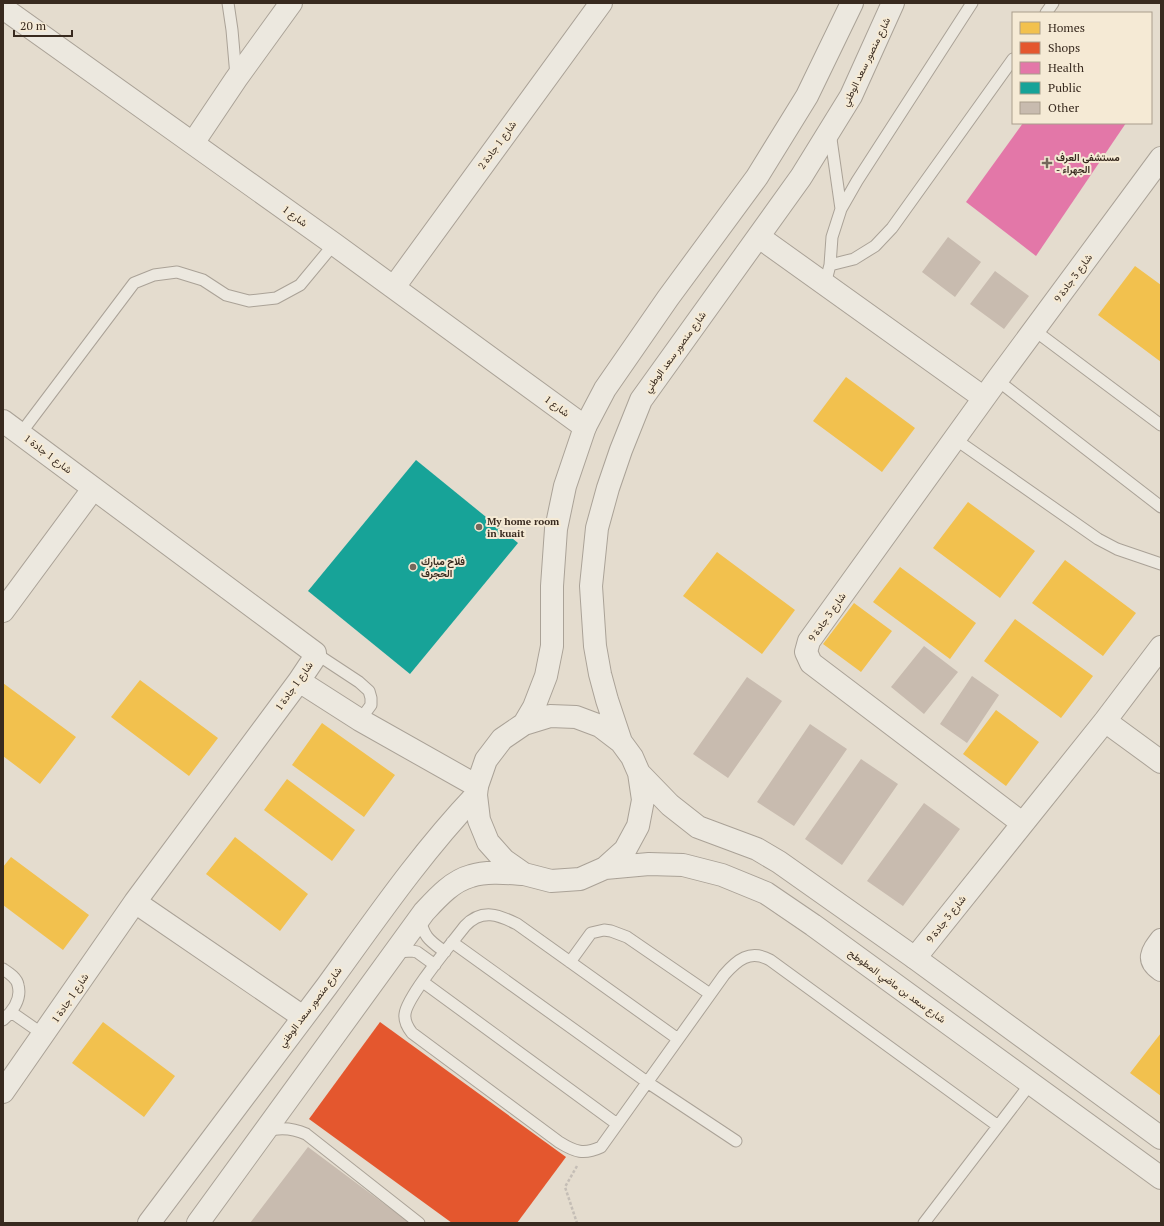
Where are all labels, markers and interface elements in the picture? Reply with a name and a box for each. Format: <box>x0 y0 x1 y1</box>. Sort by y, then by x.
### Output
scale bar <box>14 12 72 38</box>
legend <box>1012 12 1152 124</box>
street label: شارع منصور سعد الوطني <box>839 15 895 110</box>
text: 20 m <box>20 18 47 33</box>
text: Homes <box>1048 20 1085 35</box>
text: Shops <box>1048 40 1080 55</box>
text: Health <box>1048 60 1084 75</box>
text: Public <box>1048 80 1082 95</box>
text: Other <box>1048 100 1079 115</box>
street label: شارع 1 جادة 2 <box>475 118 519 172</box>
place label: مستشفى العرف - الجهراء <box>1056 151 1120 176</box>
marker: مستشفى العرف - الجهراء <box>1041 157 1053 169</box>
street label: شارع 1 <box>280 203 310 230</box>
street label: شارع 3 جادة 9 <box>1051 251 1095 305</box>
street label: شارع منصور سعد الوطني <box>641 309 711 396</box>
street label: شارع 1 <box>542 393 572 420</box>
street label: شارع 1 جادة 1 <box>21 432 75 476</box>
place label: My home room in kuait <box>487 515 560 540</box>
marker: My home room in kuait <box>474 522 484 532</box>
place label: فلاح مبارك الحجرف <box>421 555 465 580</box>
marker: فلاح مبارك الحجرف <box>408 562 418 572</box>
street label: شارع 3 جادة 9 <box>805 590 849 644</box>
street label: شارع 1 جادة 1 <box>272 659 316 713</box>
street label: شارع 3 جادة 9 <box>923 893 969 945</box>
street label: شارع سعد بن ماضي المطوطح <box>845 946 948 1027</box>
street label: شارع منصور سعد الوطني <box>275 964 346 1051</box>
street label: شارع 1 جادة 1 <box>49 971 91 1025</box>

